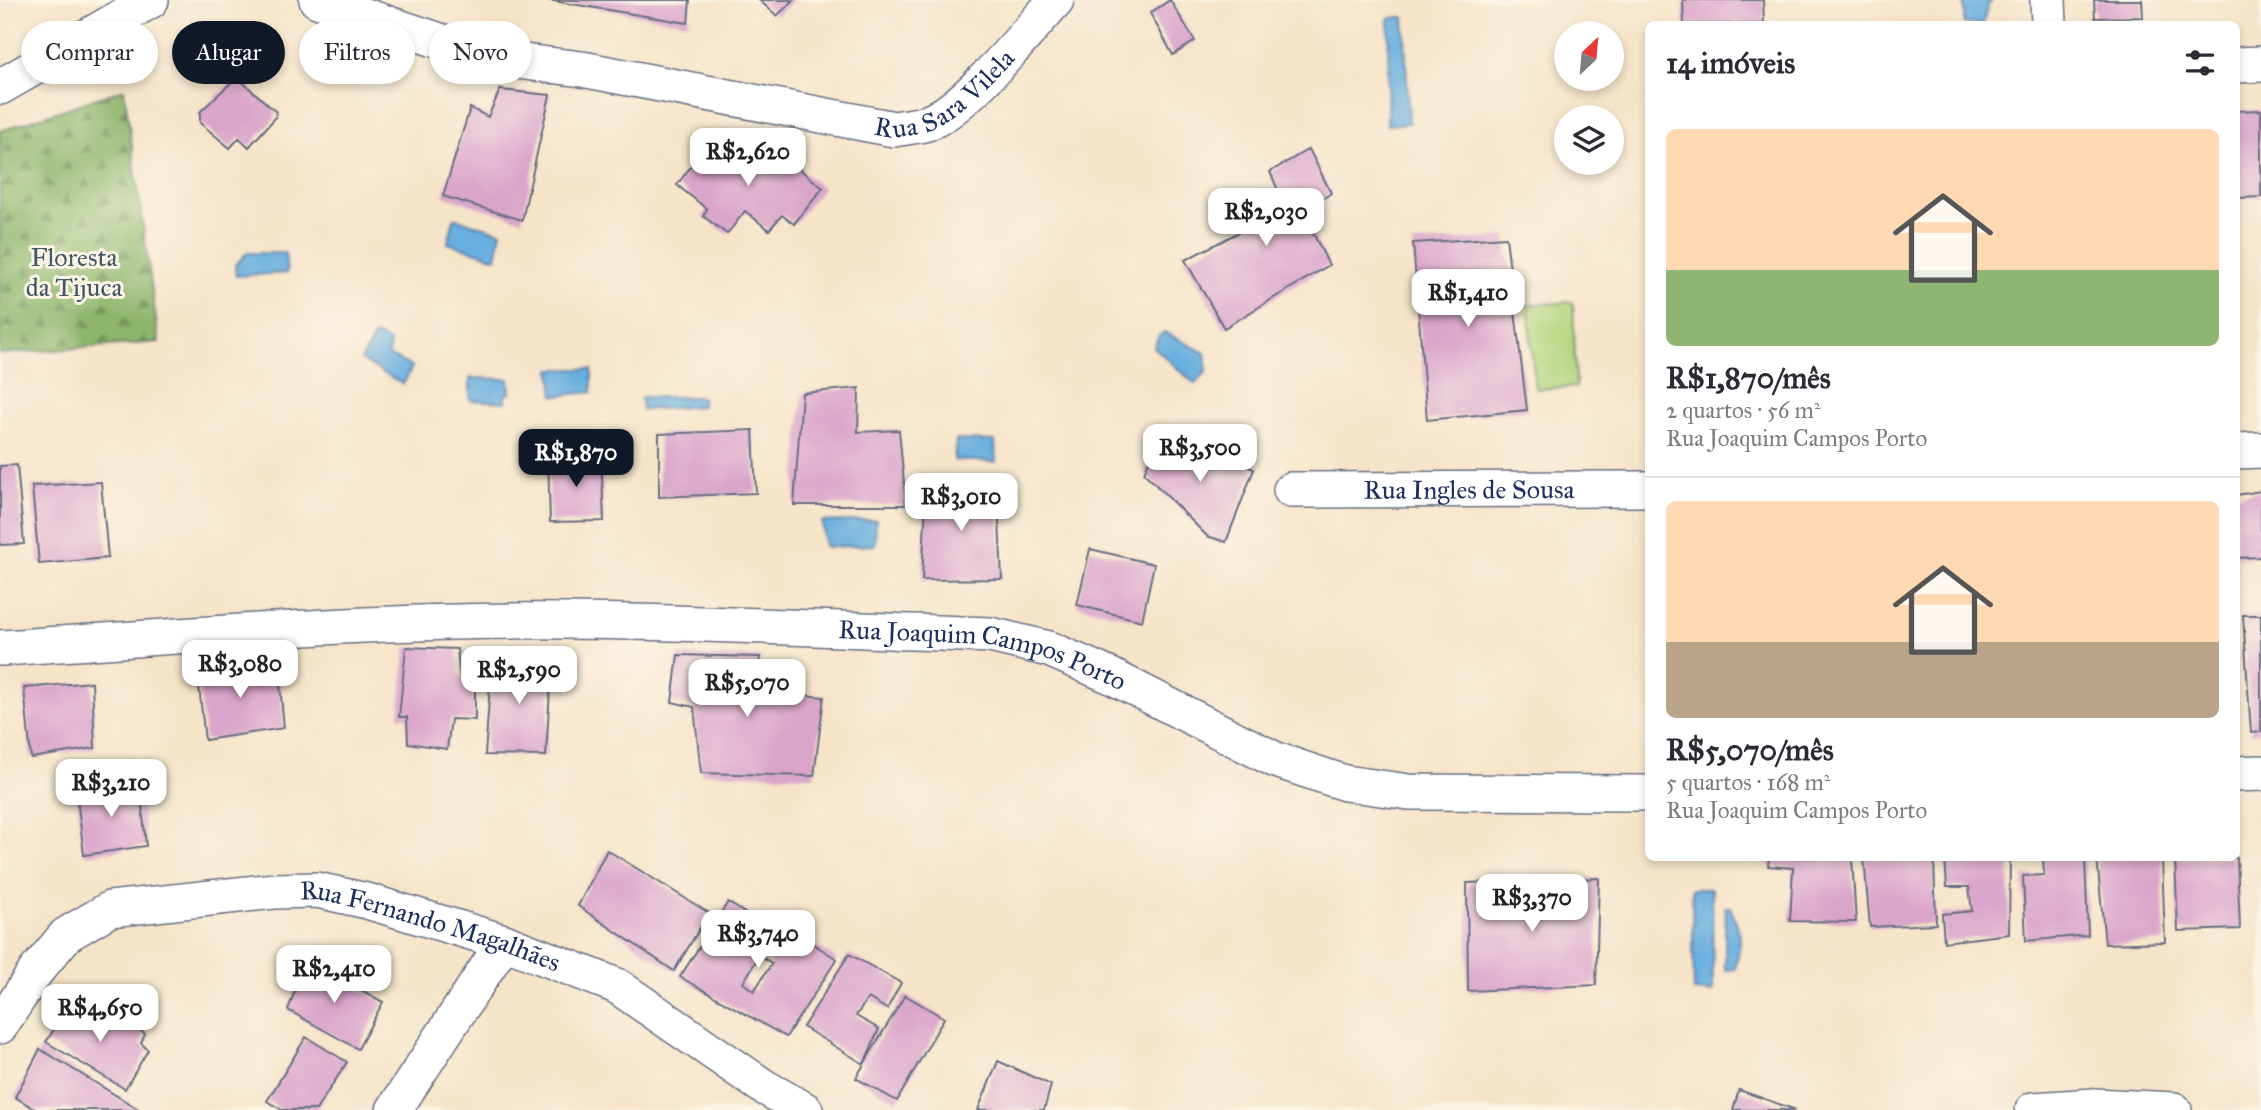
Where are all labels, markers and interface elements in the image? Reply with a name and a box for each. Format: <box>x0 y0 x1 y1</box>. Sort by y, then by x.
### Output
chip: Comprar <box>21 21 158 84</box>
chip: Alugar <box>172 21 285 84</box>
chip: Filtros <box>299 21 415 84</box>
chip: Novo <box>429 21 532 84</box>
north arrow <box>1554 21 1624 91</box>
map controls <box>1554 21 1624 175</box>
street label: Rua Sara Vilela <box>872 42 1021 145</box>
icon: filters <box>2181 44 2219 82</box>
text: 14 imóveis <box>1666 45 1795 81</box>
button: layers <box>1554 105 1624 175</box>
pin: R$2,620 <box>683 128 813 188</box>
text: R$2,620 <box>706 137 790 165</box>
icon: home <box>1880 175 2006 301</box>
pin: R$2,030 <box>1201 188 1331 248</box>
text: R$2,030 <box>1224 197 1308 225</box>
park label: Floresta da Tijuca <box>26 241 122 303</box>
pin: R$1,410 <box>1403 270 1533 329</box>
text: R$1,410 <box>1428 278 1508 306</box>
text: R$1,870/mês <box>1666 360 1831 396</box>
text: 2 quartos · 56 m² <box>1666 396 1821 424</box>
pin: R$3,500 <box>1135 424 1265 484</box>
text: Rua Joaquim Campos Porto <box>1666 424 1927 452</box>
pin: R$1,870 <box>511 430 641 489</box>
text: R$3,500 <box>1159 433 1241 461</box>
text: R$1,870 <box>535 438 617 466</box>
street label: Rua Ingles de Sousa <box>1364 473 1575 506</box>
pin: R$3,010 <box>896 474 1026 533</box>
text: R$3,010 <box>921 482 1001 510</box>
icon: home <box>1880 547 2006 673</box>
street label: Rua Joaquim Campos Porto <box>838 613 1132 697</box>
pin: R$3,080 <box>175 640 305 700</box>
pin: R$2,590 <box>454 646 584 706</box>
text: R$3,080 <box>198 649 282 677</box>
text: R$2,590 <box>477 655 561 683</box>
pin: R$5,070 <box>682 660 812 719</box>
text: R$5,070 <box>704 668 790 696</box>
text: R$5,070/mês <box>1666 732 1834 768</box>
pin: R$3,210 <box>46 760 176 819</box>
text: R$3,210 <box>72 768 150 796</box>
text: 5 quartos · 168 m² <box>1666 768 1830 796</box>
text: Rua Joaquim Campos Porto <box>1666 796 1927 824</box>
street label: Rua Fernando Magalhães <box>300 874 565 978</box>
pin: R$3,370 <box>1467 874 1597 934</box>
text: R$3,370 <box>1492 883 1572 911</box>
pin: R$3,740 <box>693 911 823 970</box>
text: R$3,740 <box>717 919 799 947</box>
pin: R$2,410 <box>269 946 399 1005</box>
text: R$2,410 <box>292 954 376 982</box>
pin: R$4,650 <box>35 984 165 1044</box>
text: R$4,650 <box>57 993 143 1021</box>

